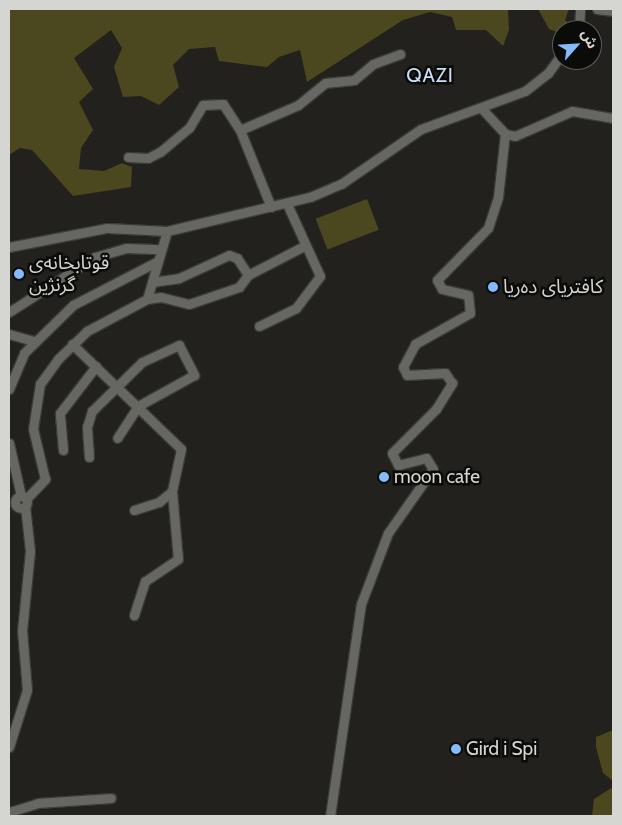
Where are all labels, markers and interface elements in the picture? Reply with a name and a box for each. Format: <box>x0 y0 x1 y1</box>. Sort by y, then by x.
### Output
north arrow <box>552 20 602 70</box>
text: ش <box>577 26 602 51</box>
district label: QAZI <box>406 63 454 87</box>
place label: قوتابخانەی گرنژین <box>29 252 109 296</box>
marker: قوتابخانەی گرنژین <box>13 268 25 280</box>
place label: کافتریای دەریا <box>503 276 603 298</box>
marker: کافتریای دەریا <box>487 281 499 293</box>
place label: moon cafe <box>394 466 480 488</box>
marker: moon cafe <box>378 471 390 483</box>
place label: Gird i Spi <box>466 738 537 760</box>
marker: Gird i Spi <box>450 743 462 755</box>

